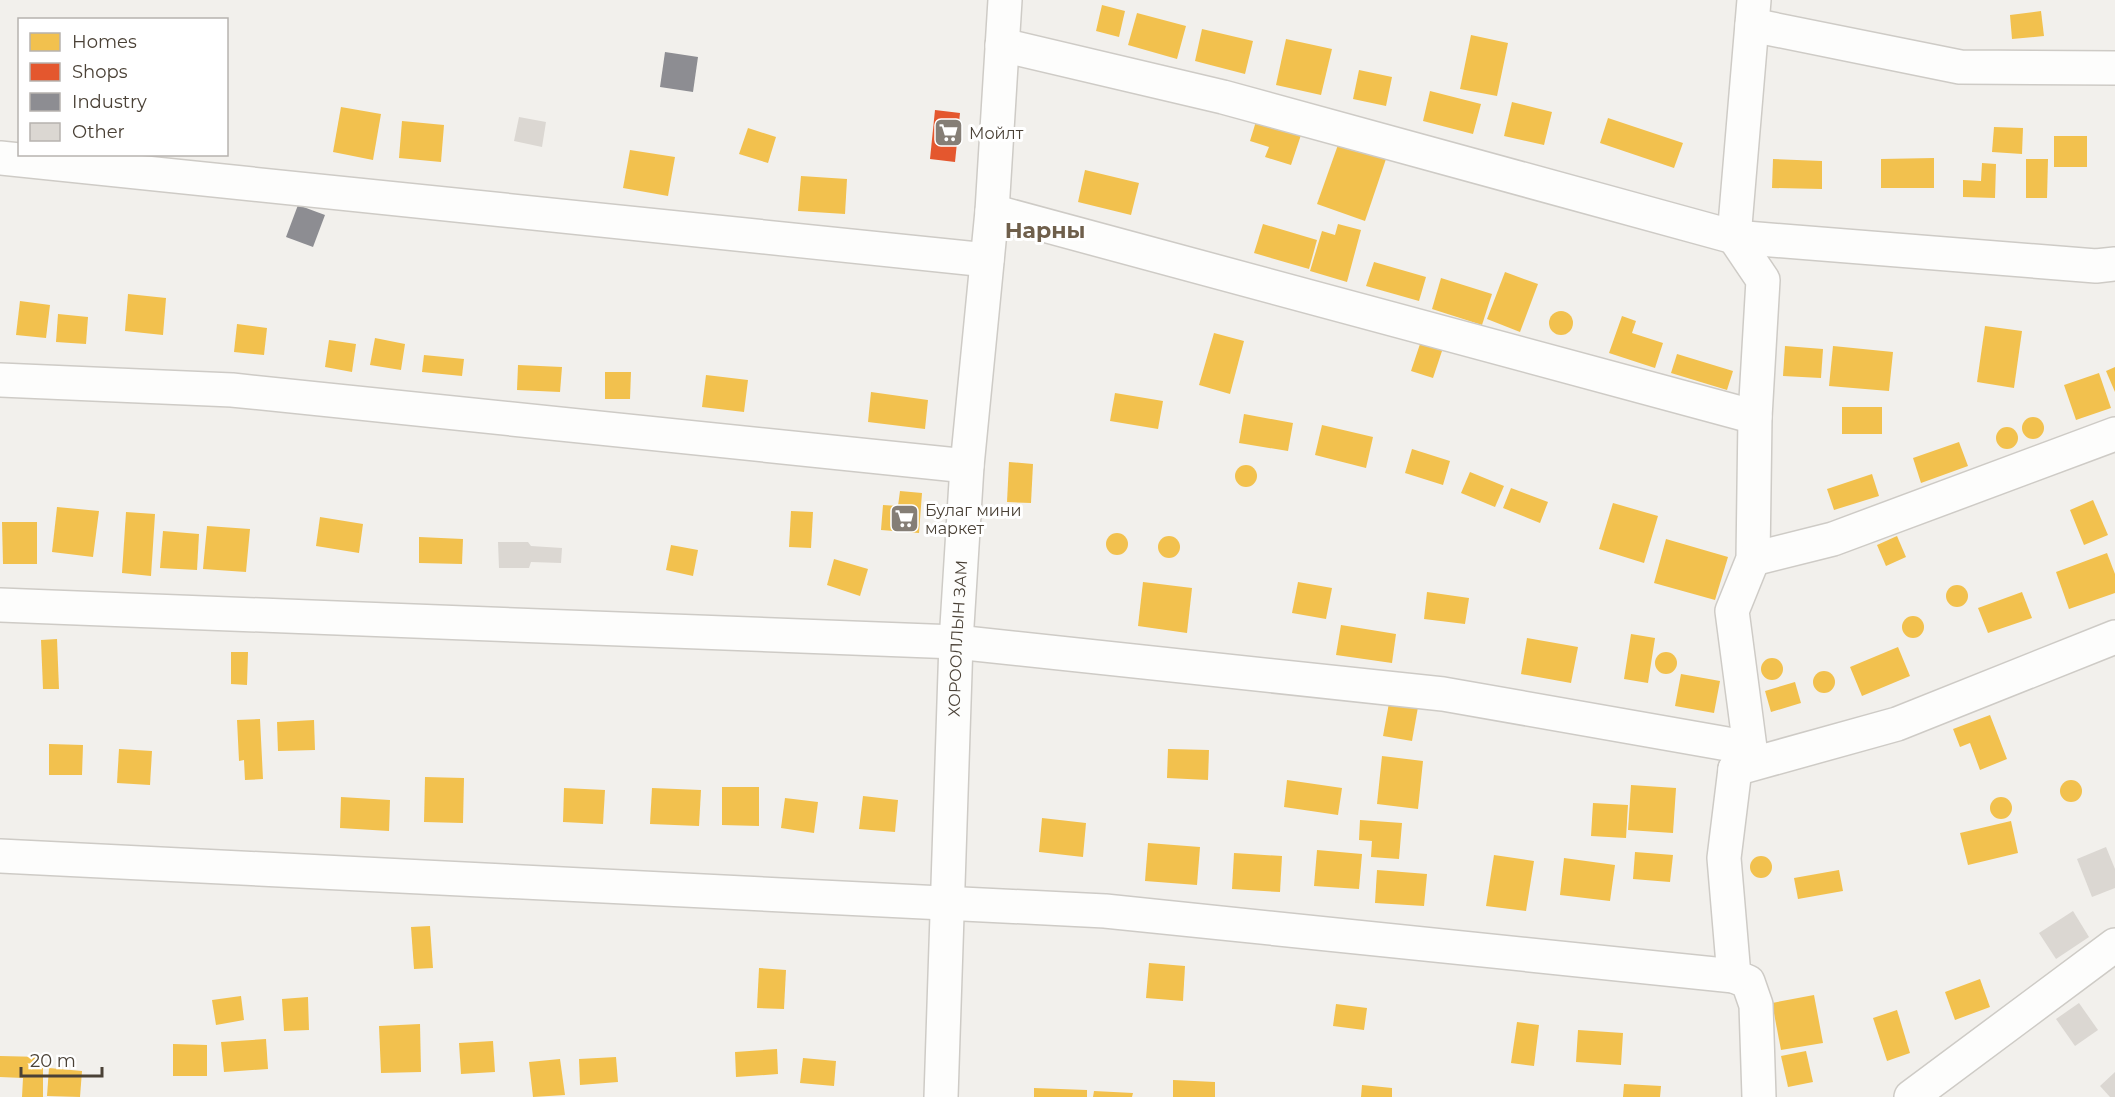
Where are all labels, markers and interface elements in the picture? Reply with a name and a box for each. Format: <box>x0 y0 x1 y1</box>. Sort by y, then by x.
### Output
legend <box>18 18 228 156</box>
text: Homes <box>72 31 137 53</box>
text: Shops <box>72 61 128 83</box>
text: Industry <box>72 91 147 113</box>
supermarket icon: Мойлт <box>932 117 964 149</box>
text: Other <box>72 121 125 143</box>
place label: Мойлт <box>969 124 1024 143</box>
district label: Нарны <box>1005 217 1085 244</box>
place label: Булаг мини маркет <box>925 501 1022 538</box>
supermarket icon: Булаг мини маркет <box>888 503 920 535</box>
street label: ХОРООЛЛЫН ЗАМ <box>945 559 971 717</box>
scale bar <box>21 1040 102 1078</box>
text: 20 m <box>30 1050 76 1072</box>

